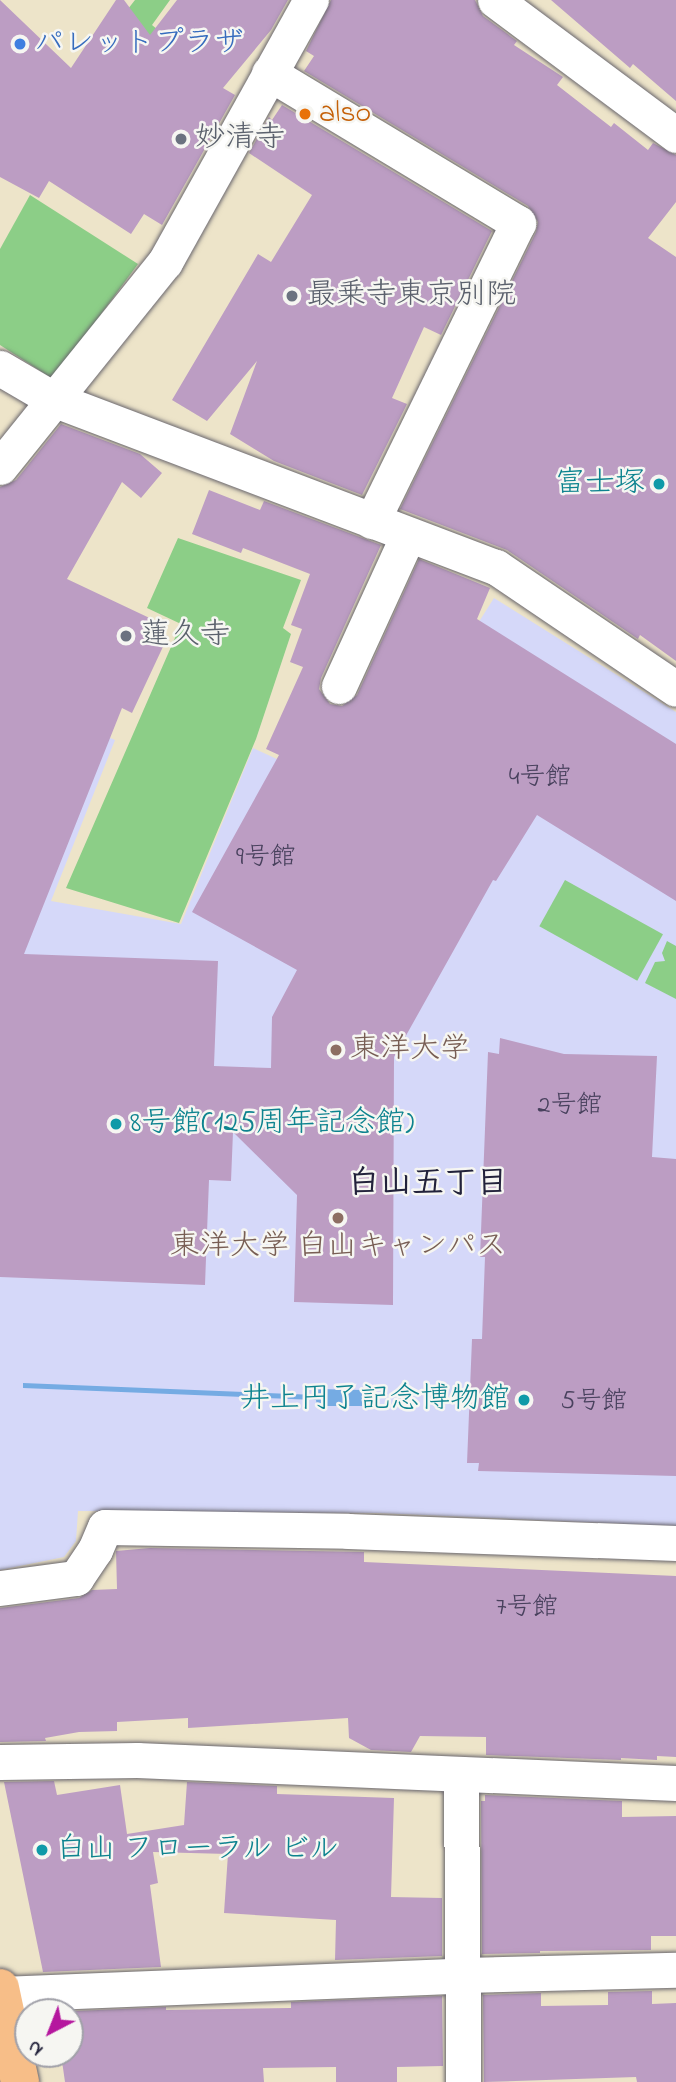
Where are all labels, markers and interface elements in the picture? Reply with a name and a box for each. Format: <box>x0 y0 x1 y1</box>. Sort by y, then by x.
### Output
place label: パレットプラザ <box>34 26 244 62</box>
marker: パレットプラザ <box>12 36 28 52</box>
place label: also <box>319 96 371 132</box>
marker: also <box>297 106 313 122</box>
place label: 妙清寺 <box>195 121 285 157</box>
marker: 妙清寺 <box>173 131 189 147</box>
place label: 最乗寺東京別院 <box>306 278 516 314</box>
marker: 最乗寺東京別院 <box>284 288 300 304</box>
place label: 富士塚 <box>555 466 645 502</box>
marker: 富士塚 <box>651 476 667 492</box>
place label: 蓮久寺 <box>140 618 230 654</box>
marker: 蓮久寺 <box>118 628 134 644</box>
house number: 4号館 <box>509 763 571 795</box>
house number: 9号館 <box>236 843 296 875</box>
place label: 東洋大学 <box>350 1032 470 1068</box>
marker: 東洋大学 <box>328 1042 344 1058</box>
house number: 2号館 <box>538 1091 602 1123</box>
place label: 8号館(125周年記念館) <box>130 1106 414 1142</box>
marker: 8号館(125周年記念館) <box>108 1116 124 1132</box>
district label: 白山五丁目 <box>348 1166 508 1204</box>
marker: 東洋大学 白山キャンパス <box>330 1210 346 1226</box>
place label: 東洋大学 白山キャンパス <box>169 1229 507 1265</box>
place label: 井上円了記念博物館 <box>240 1382 510 1418</box>
house number: 5号館 <box>561 1387 627 1419</box>
marker: 井上円了記念博物館 <box>516 1392 532 1408</box>
house number: 7号館 <box>496 1593 558 1625</box>
place label: 白山 フローラル ビル <box>56 1832 341 1868</box>
marker: 白山 フローラル ビル <box>34 1842 50 1858</box>
north arrow <box>14 1998 84 2068</box>
text: N <box>22 2033 50 2062</box>

